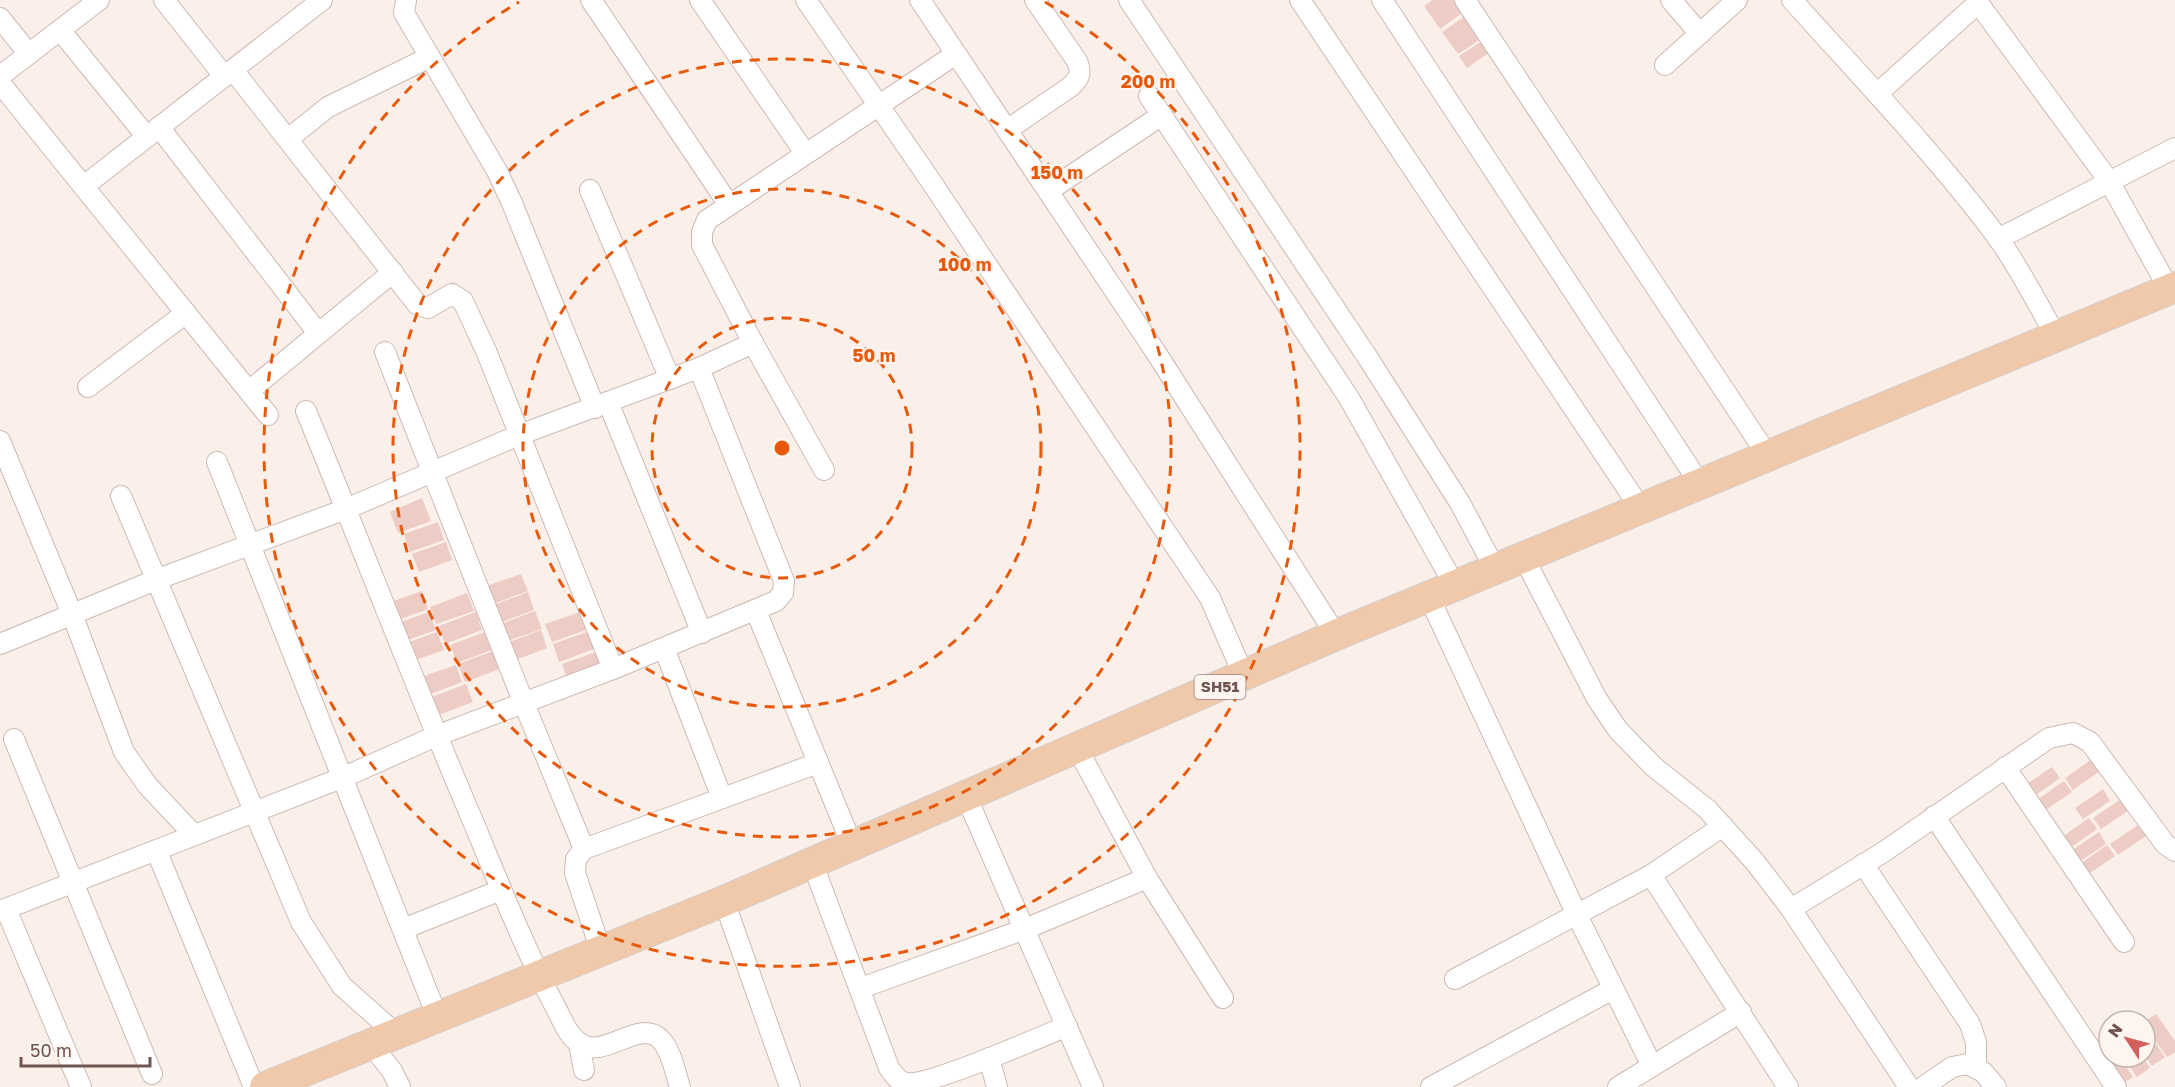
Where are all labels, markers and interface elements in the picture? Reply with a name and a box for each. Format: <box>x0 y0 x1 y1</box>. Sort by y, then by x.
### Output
text: 200 m <box>1121 70 1175 92</box>
text: 150 m <box>1031 161 1083 183</box>
text: 100 m <box>939 253 991 275</box>
text: 50 m <box>853 344 895 366</box>
centre of rings <box>772 438 792 458</box>
road number: SH51 <box>1194 675 1246 699</box>
north arrow <box>2097 1009 2157 1069</box>
text: N <box>2103 1019 2127 1041</box>
scale bar <box>21 1030 150 1068</box>
text: 50 m <box>30 1039 72 1061</box>

